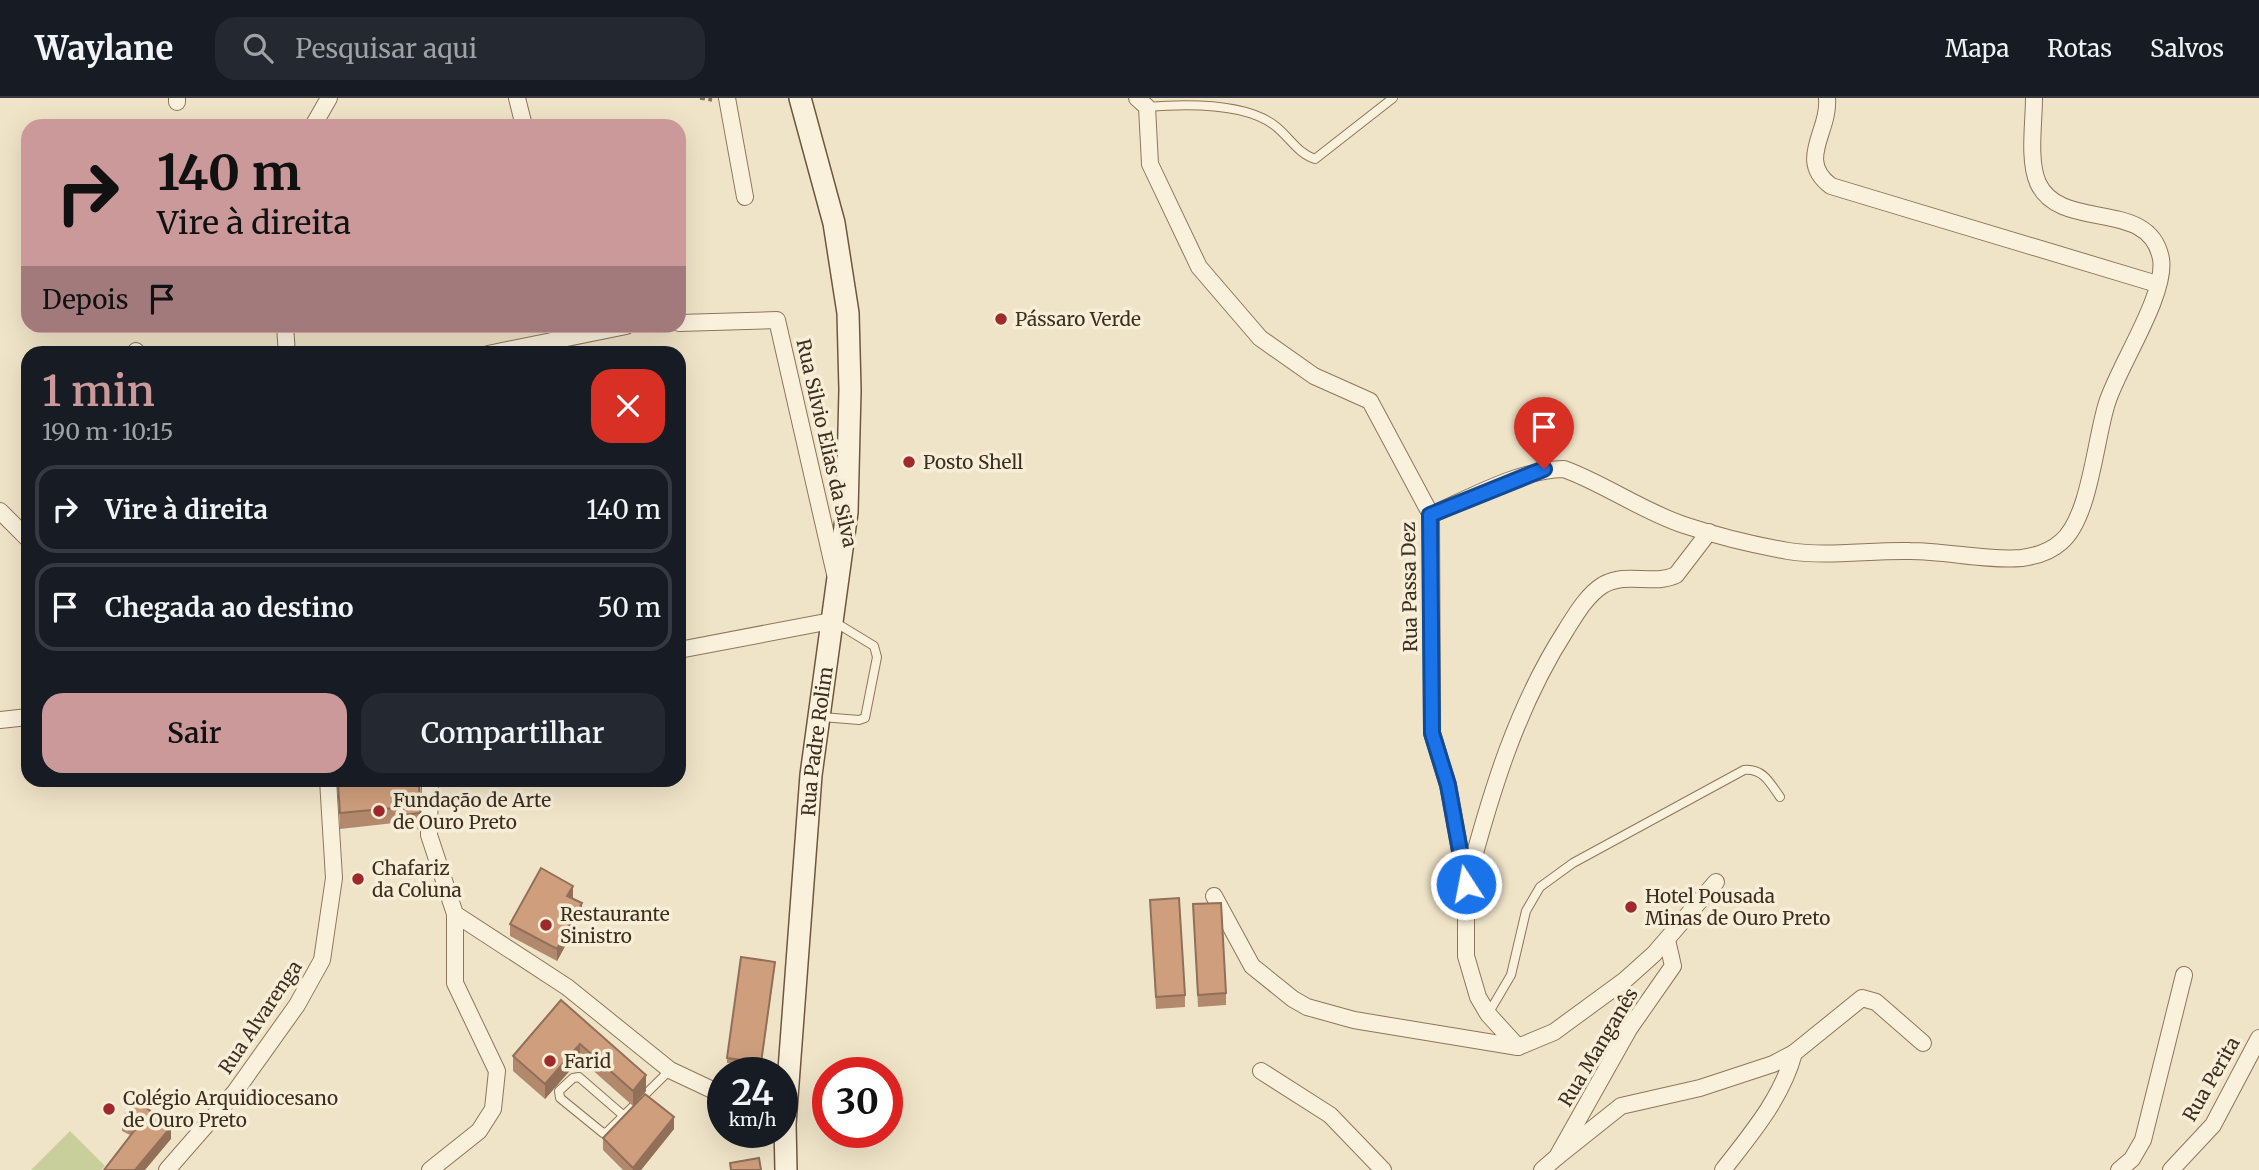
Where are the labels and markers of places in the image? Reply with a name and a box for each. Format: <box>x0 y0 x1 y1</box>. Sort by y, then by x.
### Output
place label: Pássaro Verde <box>1015 307 1141 331</box>
marker: Pássaro Verde <box>993 311 1009 327</box>
pin <box>1514 397 1574 469</box>
place label: Posto Shell <box>923 450 1023 474</box>
marker: Posto Shell <box>901 454 917 470</box>
place label: Fundação de Arte de Ouro Preto <box>393 788 551 834</box>
marker: Fundação de Arte de Ouro Preto <box>371 803 387 819</box>
place label: Chafariz da Coluna <box>372 856 462 902</box>
marker: Chafariz da Coluna <box>350 871 366 887</box>
place label: Hotel Pousada Minas de Ouro Preto <box>1645 884 1830 930</box>
marker: Hotel Pousada Minas de Ouro Preto <box>1623 899 1639 915</box>
place label: Restaurante Sinistro <box>560 902 670 948</box>
marker: Restaurante Sinistro <box>538 917 554 933</box>
place label: Farid <box>564 1049 611 1073</box>
marker: Farid <box>542 1053 558 1069</box>
place label: Colégio Arquidiocesano de Ouro Preto <box>123 1086 338 1132</box>
marker: Colégio Arquidiocesano de Ouro Preto <box>101 1101 117 1117</box>

